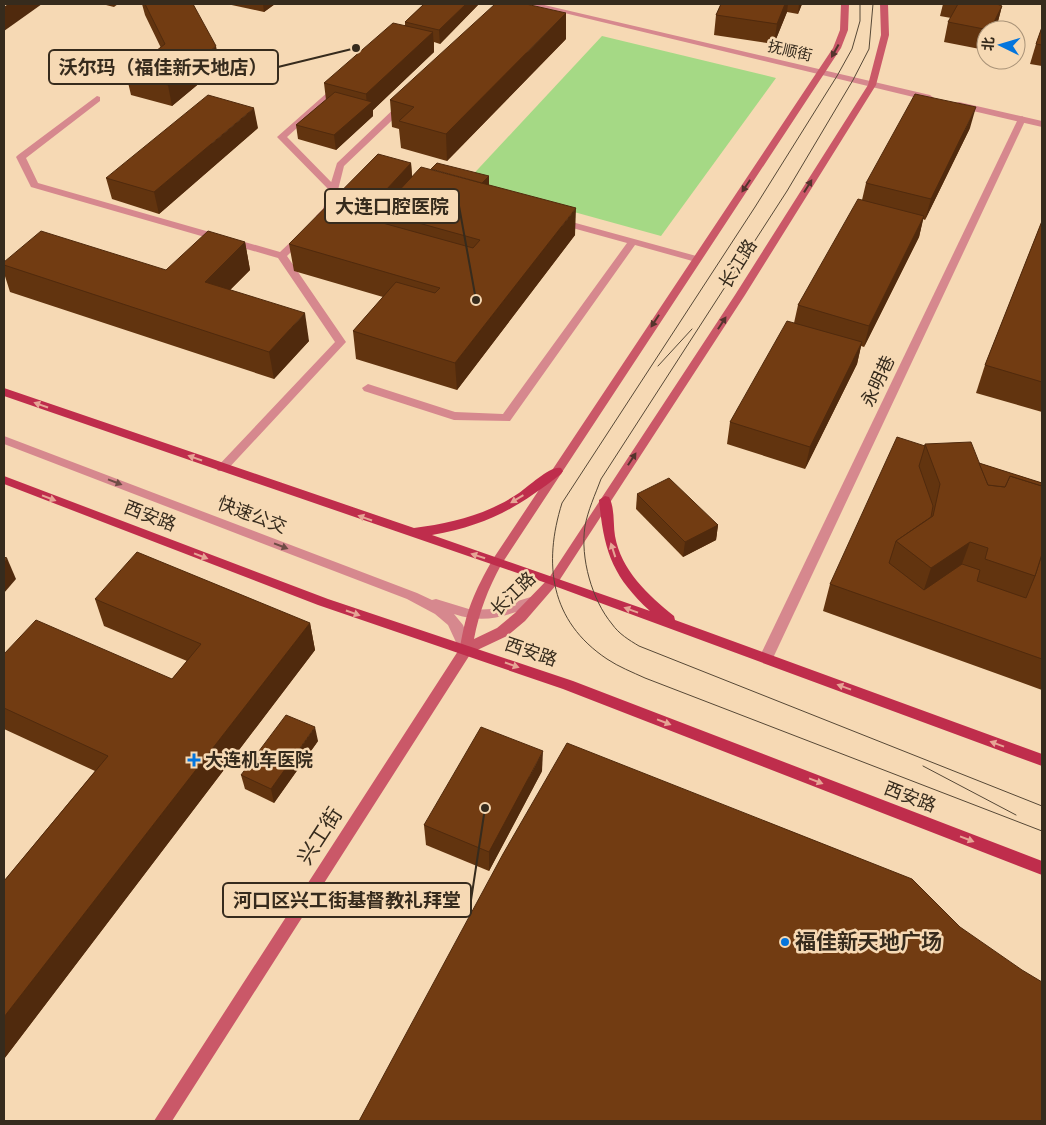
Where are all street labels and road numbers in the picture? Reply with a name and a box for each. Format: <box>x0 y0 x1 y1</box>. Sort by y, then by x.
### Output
street label: 抚顺街 <box>766 37 814 65</box>
street label: 长江路 <box>714 235 762 293</box>
street label: 永明巷 <box>857 352 899 410</box>
street label: 快速公交 <box>214 492 290 538</box>
street label: 西安路 <box>121 496 179 536</box>
street label: 长江路 <box>486 567 540 621</box>
street label: 西安路 <box>502 633 560 671</box>
street label: 西安路 <box>881 777 939 817</box>
street label: 兴工街 <box>292 803 347 869</box>

